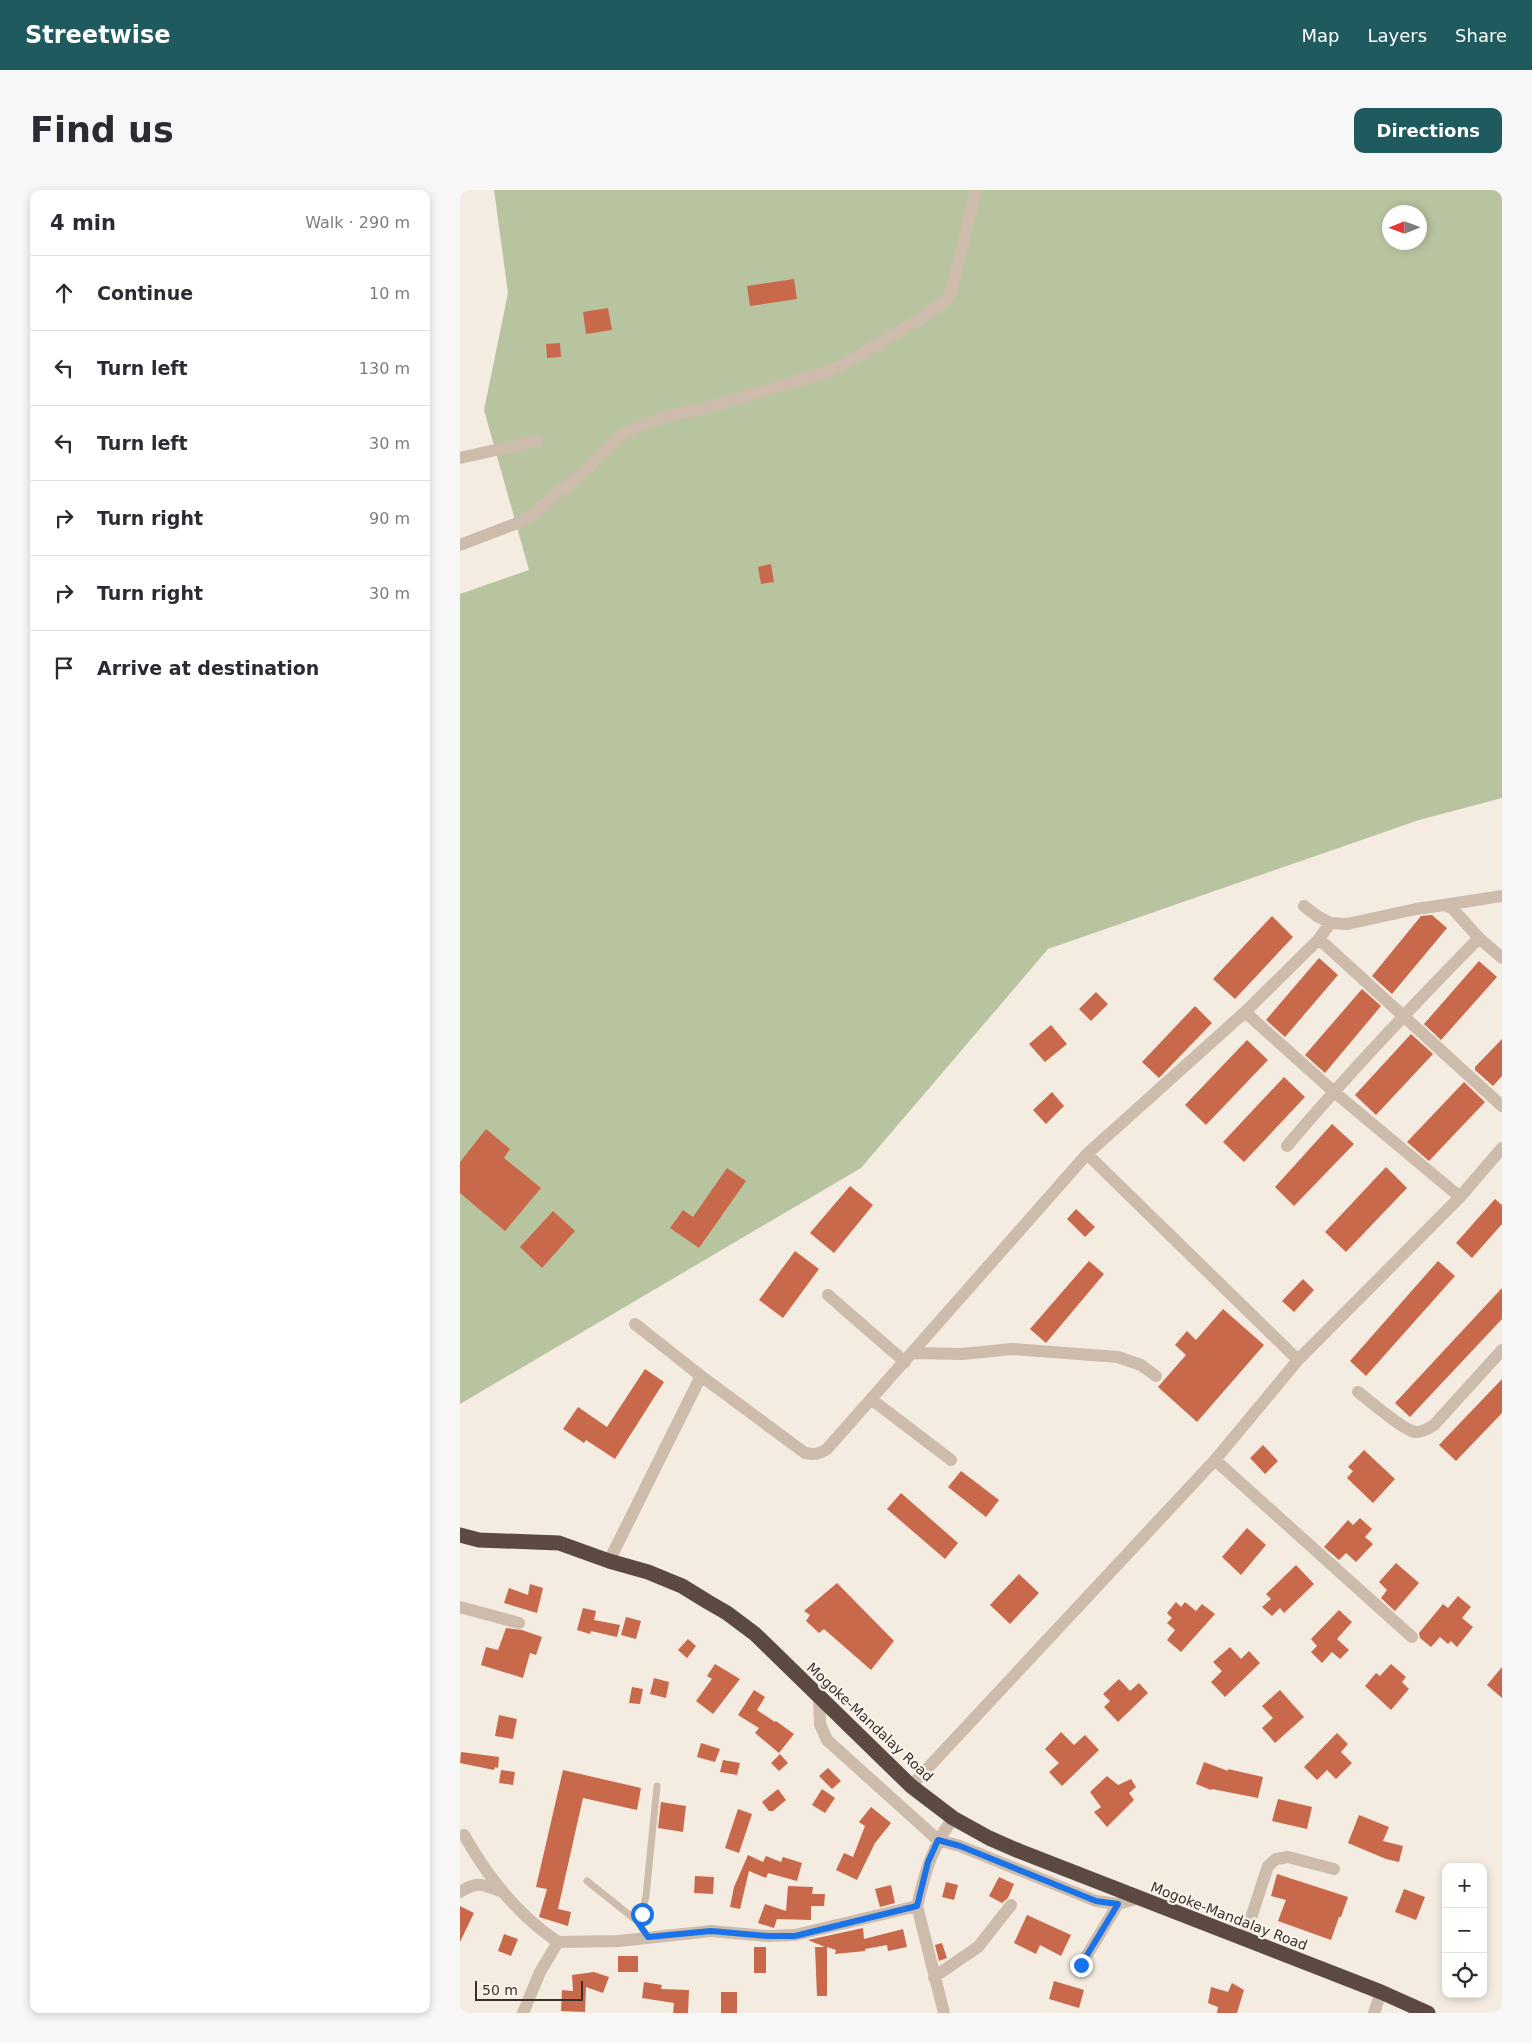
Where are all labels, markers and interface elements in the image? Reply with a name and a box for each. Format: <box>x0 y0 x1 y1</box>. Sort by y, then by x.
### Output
text: Streetwise <box>25 21 171 49</box>
text: Map <box>1301 25 1339 46</box>
text: Layers <box>1367 25 1427 46</box>
text: Share <box>1455 25 1507 46</box>
button: Directions <box>1354 108 1502 153</box>
text: Find us <box>30 110 174 150</box>
north arrow <box>1382 205 1427 250</box>
text: 4 min <box>50 211 116 235</box>
text: Walk · 290 m <box>305 213 410 232</box>
icon: ahead <box>50 279 78 307</box>
text: Continue <box>97 282 193 304</box>
text: 10 m <box>369 284 410 303</box>
icon: left <box>50 354 78 382</box>
text: Turn left <box>97 357 188 379</box>
text: 130 m <box>359 359 410 378</box>
icon: left <box>50 429 78 457</box>
text: Turn left <box>97 432 188 454</box>
text: 30 m <box>369 434 410 453</box>
icon: right <box>50 504 78 532</box>
text: Turn right <box>97 507 203 529</box>
text: 90 m <box>369 509 410 528</box>
icon: right <box>50 579 78 607</box>
text: Turn right <box>97 582 203 604</box>
text: 30 m <box>369 584 410 603</box>
icon: arrive <box>50 654 78 682</box>
text: Arrive at destination <box>97 657 319 679</box>
street label: Mogoke-Mandalay Road <box>804 1659 936 1785</box>
map controls <box>1442 1863 1487 1998</box>
button: + <box>1442 1863 1487 1908</box>
street label: Mogoke-Mandalay Road <box>1148 1879 1310 1953</box>
route start <box>631 1903 654 1926</box>
button: − <box>1442 1908 1487 1953</box>
button: locate <box>1442 1953 1487 1998</box>
route end <box>1070 1954 1093 1977</box>
scale bar <box>475 1978 582 2001</box>
text: 50 m <box>482 1982 518 1998</box>

